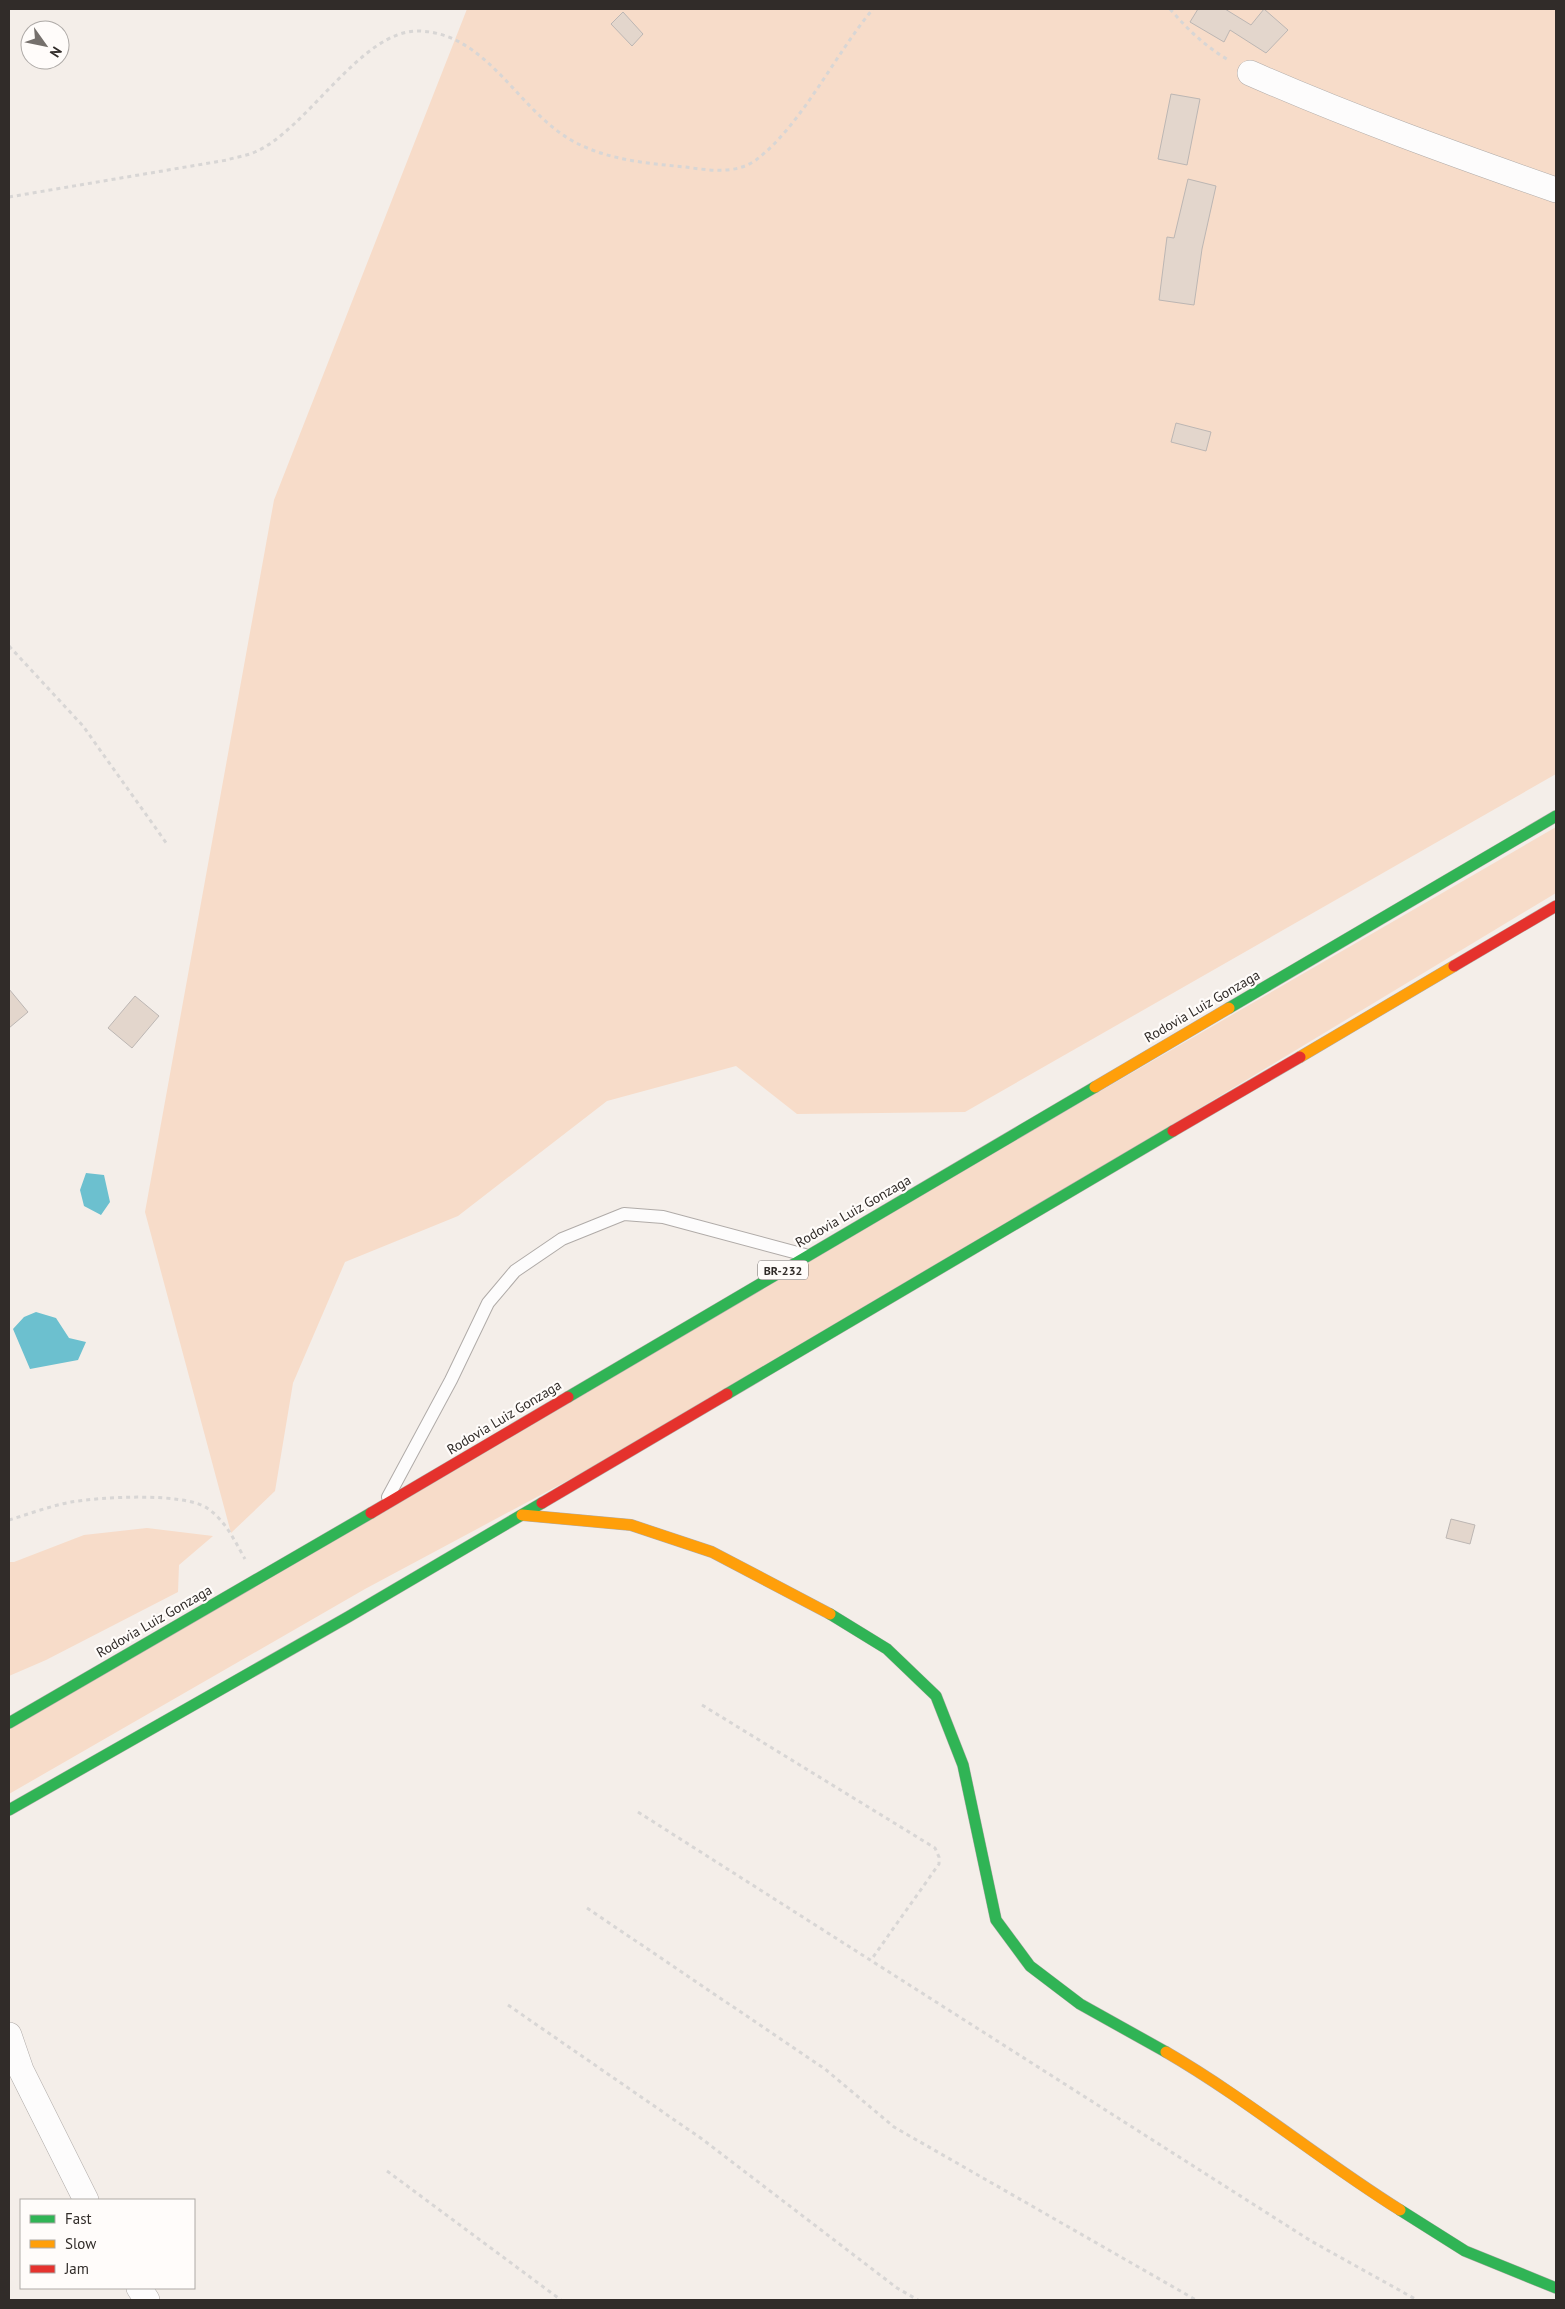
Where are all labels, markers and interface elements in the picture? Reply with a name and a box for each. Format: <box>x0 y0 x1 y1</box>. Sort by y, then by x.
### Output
north arrow <box>20 20 70 70</box>
text: N <box>46 43 66 61</box>
street label: Rodovia Luiz Gonzaga <box>1141 966 1263 1046</box>
street label: Rodovia Luiz Gonzaga <box>792 1171 914 1251</box>
road number: BR-232 <box>758 1260 808 1280</box>
street label: Rodovia Luiz Gonzaga <box>443 1376 565 1458</box>
street label: Rodovia Luiz Gonzaga <box>93 1581 215 1661</box>
legend <box>20 2199 195 2289</box>
text: Fast <box>65 2209 92 2228</box>
text: Slow <box>65 2234 96 2253</box>
text: Jam <box>64 2259 89 2278</box>

